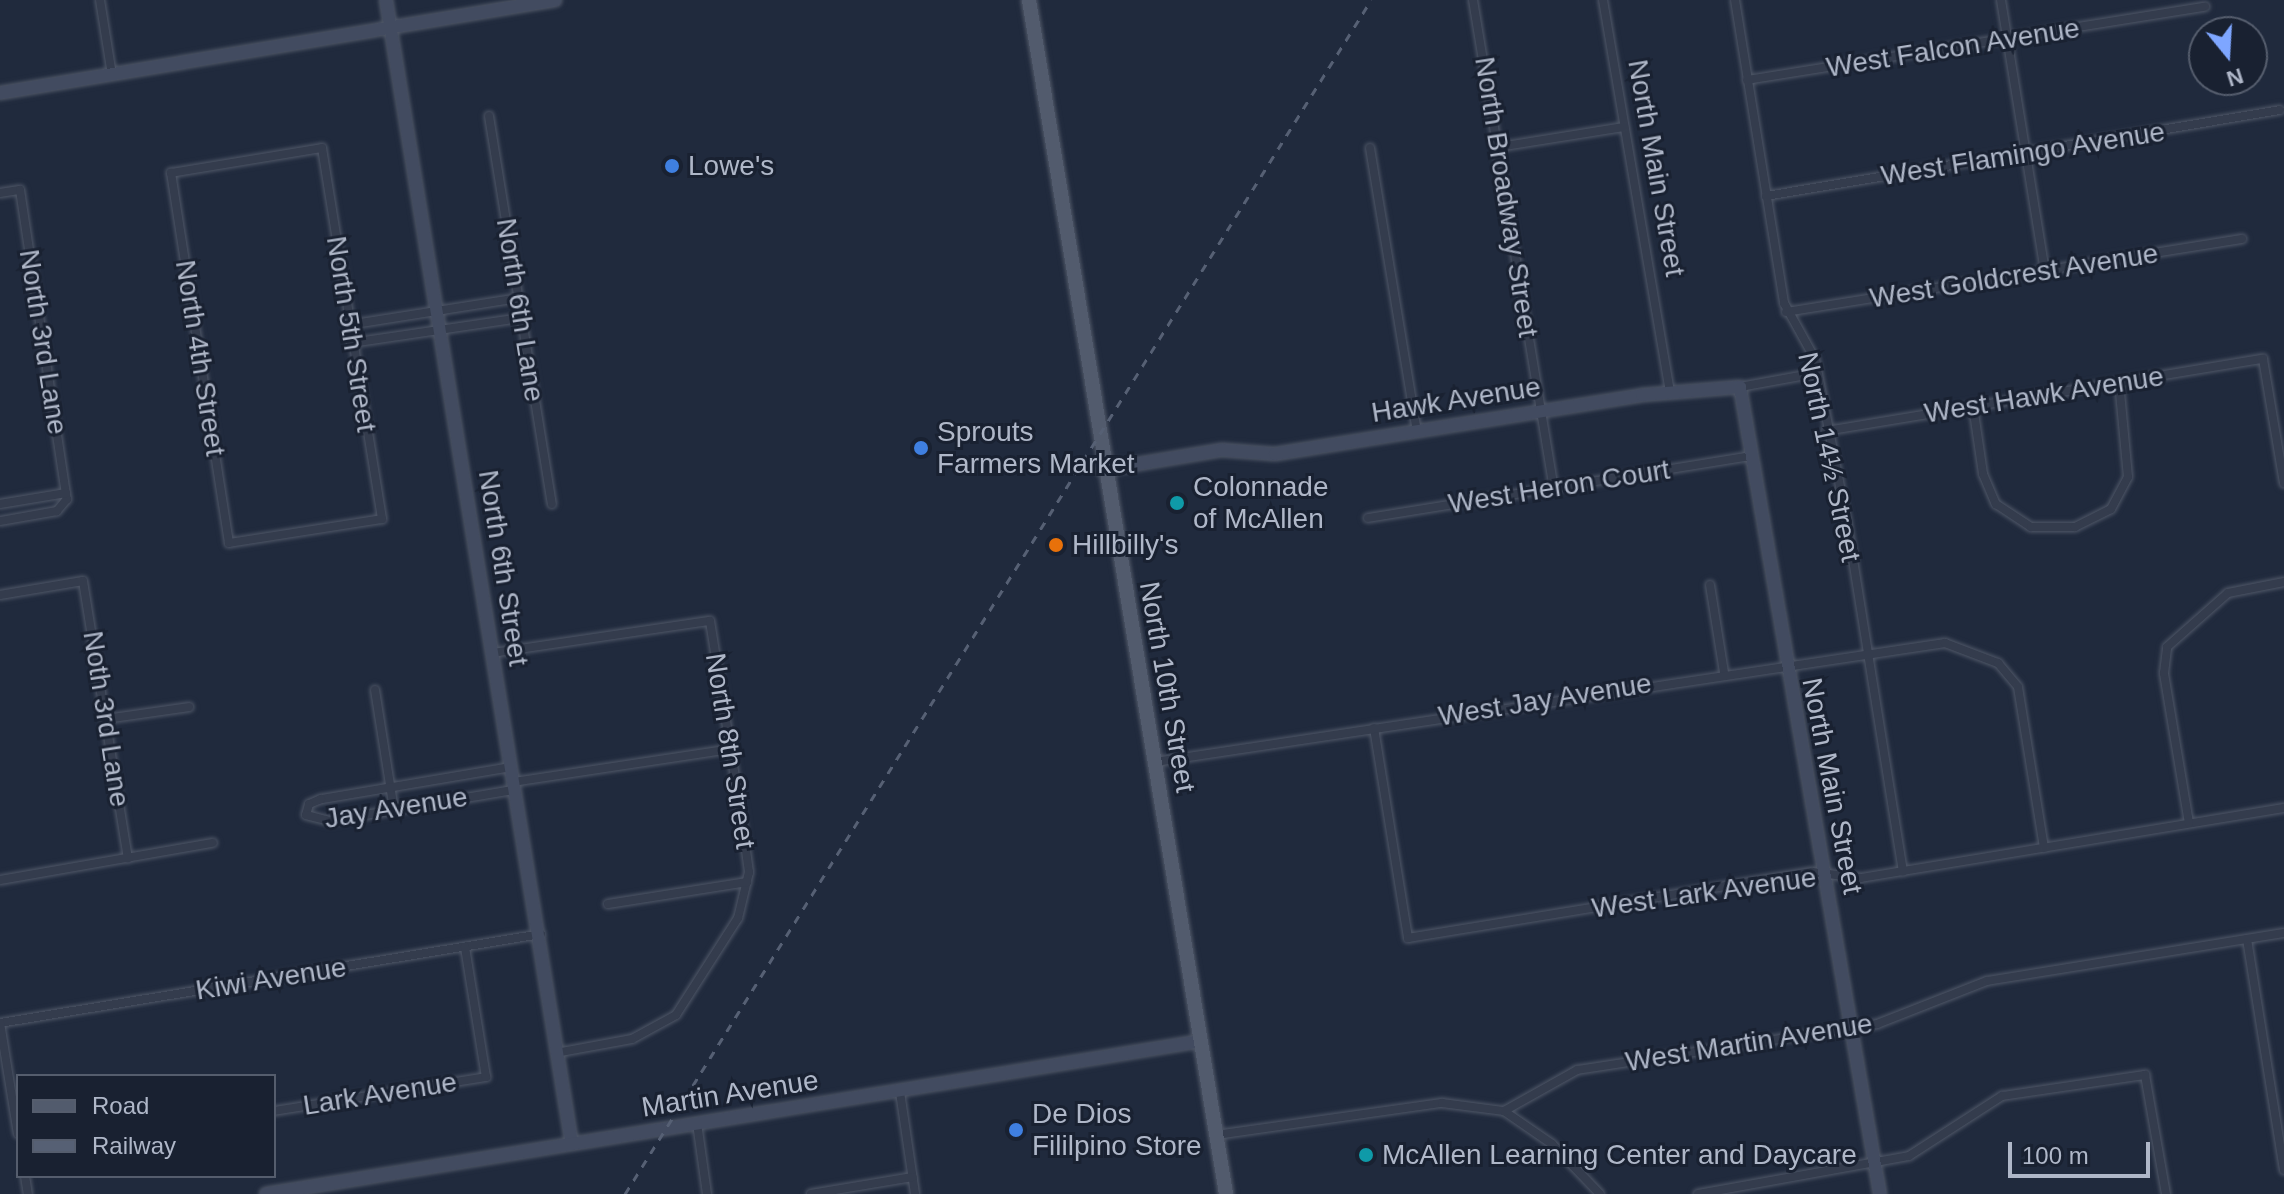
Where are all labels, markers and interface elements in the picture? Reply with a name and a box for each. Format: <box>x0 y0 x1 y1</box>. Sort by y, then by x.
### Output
street label: West Falcon Avenue <box>1823 11 2083 85</box>
north arrow <box>2188 16 2268 96</box>
street label: North Broadway Street <box>1467 54 1545 340</box>
street label: North Main Street <box>1620 57 1692 279</box>
text: N <box>2224 63 2246 92</box>
street label: West Flamingo Avenue <box>1878 115 2168 193</box>
place label: Lowe's <box>688 149 774 183</box>
marker: Lowe's <box>663 157 681 175</box>
street label: North 6th Lane <box>489 216 551 404</box>
street label: North 5th Street <box>319 234 383 434</box>
street label: West Goldcrest Avenue <box>1867 236 2161 316</box>
street label: North 3rd Lane <box>12 247 74 437</box>
street label: North 4th Street <box>168 258 232 458</box>
street label: North 14½ Street <box>1790 349 1868 565</box>
street label: West Hawk Avenue <box>1921 359 2167 431</box>
street label: Hawk Avenue <box>1368 370 1544 430</box>
place label: Sprouts Farmers Market <box>937 415 1135 481</box>
marker: Sprouts Farmers Market <box>912 439 930 457</box>
street label: West Heron Court <box>1446 453 1672 521</box>
street label: North 6th Street <box>471 468 535 668</box>
place label: Colonnade of McAllen <box>1193 470 1328 536</box>
marker: Colonnade of McAllen <box>1168 494 1186 512</box>
place label: Hillbilly's <box>1072 528 1178 562</box>
marker: Hillbilly's <box>1047 536 1065 554</box>
street label: North 10th Street <box>1132 579 1202 795</box>
street label: Noth 3rd Lane <box>76 629 136 809</box>
street label: North 8th Street <box>698 651 762 851</box>
street label: West Jay Avenue <box>1435 666 1655 734</box>
street label: North Main Street <box>1795 675 1869 897</box>
street label: Jay Avenue <box>321 780 471 836</box>
street label: West Lark Avenue <box>1589 861 1819 925</box>
street label: Kiwi Avenue <box>193 950 349 1008</box>
street label: West Martin Avenue <box>1622 1007 1876 1079</box>
street label: Martin Avenue <box>638 1063 822 1125</box>
street label: Lark Avenue <box>300 1065 460 1123</box>
legend <box>16 1074 276 1178</box>
text: Road <box>92 1092 149 1119</box>
place label: De Dios Fililpino Store <box>1032 1097 1202 1163</box>
marker: De Dios Fililpino Store <box>1007 1121 1025 1139</box>
scale bar <box>2012 1126 2154 1176</box>
text: Railway <box>92 1132 176 1159</box>
place label: McAllen Learning Center and Daycare <box>1382 1138 1857 1172</box>
text: 100 m <box>2022 1142 2089 1169</box>
marker: McAllen Learning Center and Daycare <box>1357 1146 1375 1164</box>

